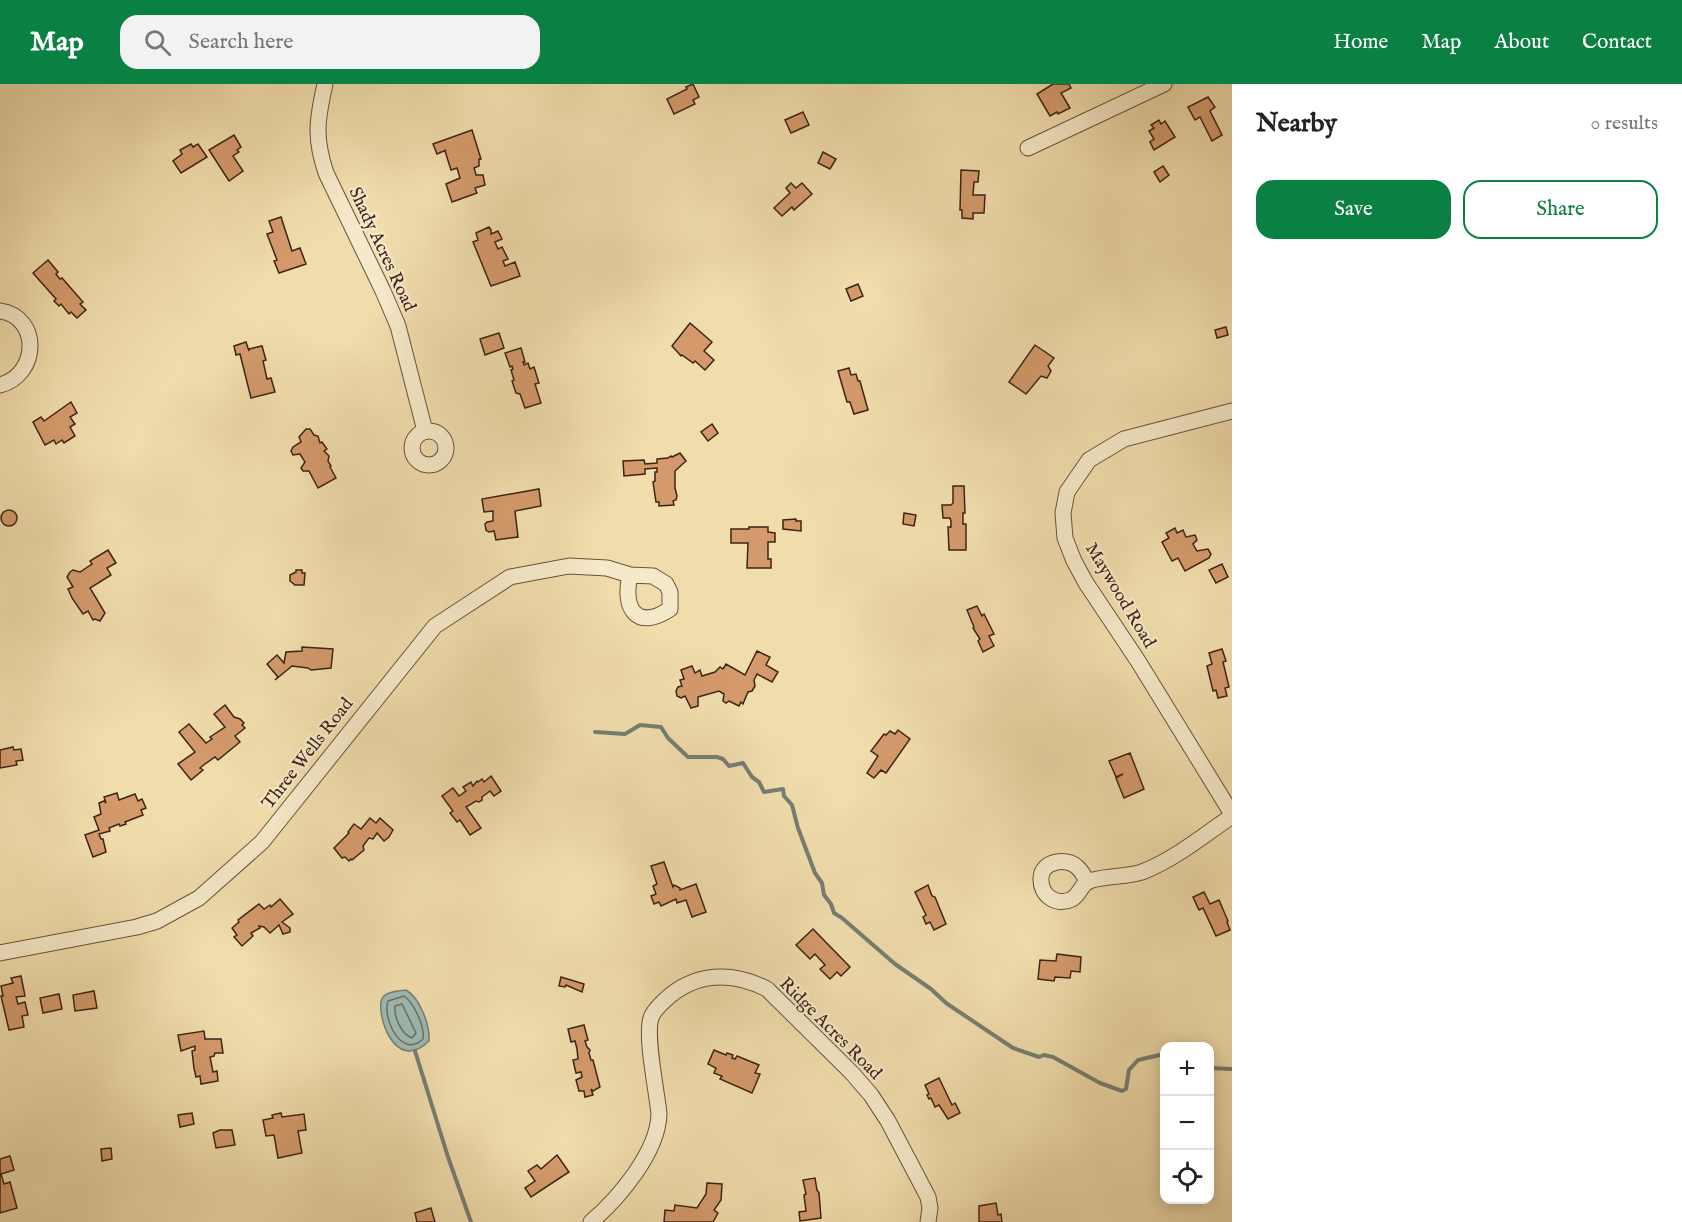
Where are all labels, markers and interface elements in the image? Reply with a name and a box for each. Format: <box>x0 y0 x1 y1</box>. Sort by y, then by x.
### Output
search box <box>120 15 540 69</box>
text: Map <box>30 25 84 60</box>
icon: search <box>141 26 174 59</box>
text: Search here <box>189 28 293 56</box>
text: Home <box>1333 29 1388 56</box>
text: Map <box>1421 29 1461 56</box>
text: About <box>1494 29 1549 56</box>
text: Contact <box>1582 29 1652 56</box>
text: Nearby <box>1256 107 1337 140</box>
text: 0 results <box>1591 111 1658 136</box>
button: Save <box>1256 180 1451 239</box>
button: Share <box>1463 180 1658 239</box>
street label: Shady Acres Road <box>343 184 421 316</box>
street label: Maywood Road <box>1079 539 1160 653</box>
street label: Three Wells Road <box>258 693 359 814</box>
street label: Ridge Acres Road <box>774 973 886 1085</box>
map controls <box>1160 1042 1214 1204</box>
button: + <box>1160 1042 1214 1096</box>
button: − <box>1160 1096 1214 1150</box>
button: locate <box>1160 1150 1214 1204</box>

